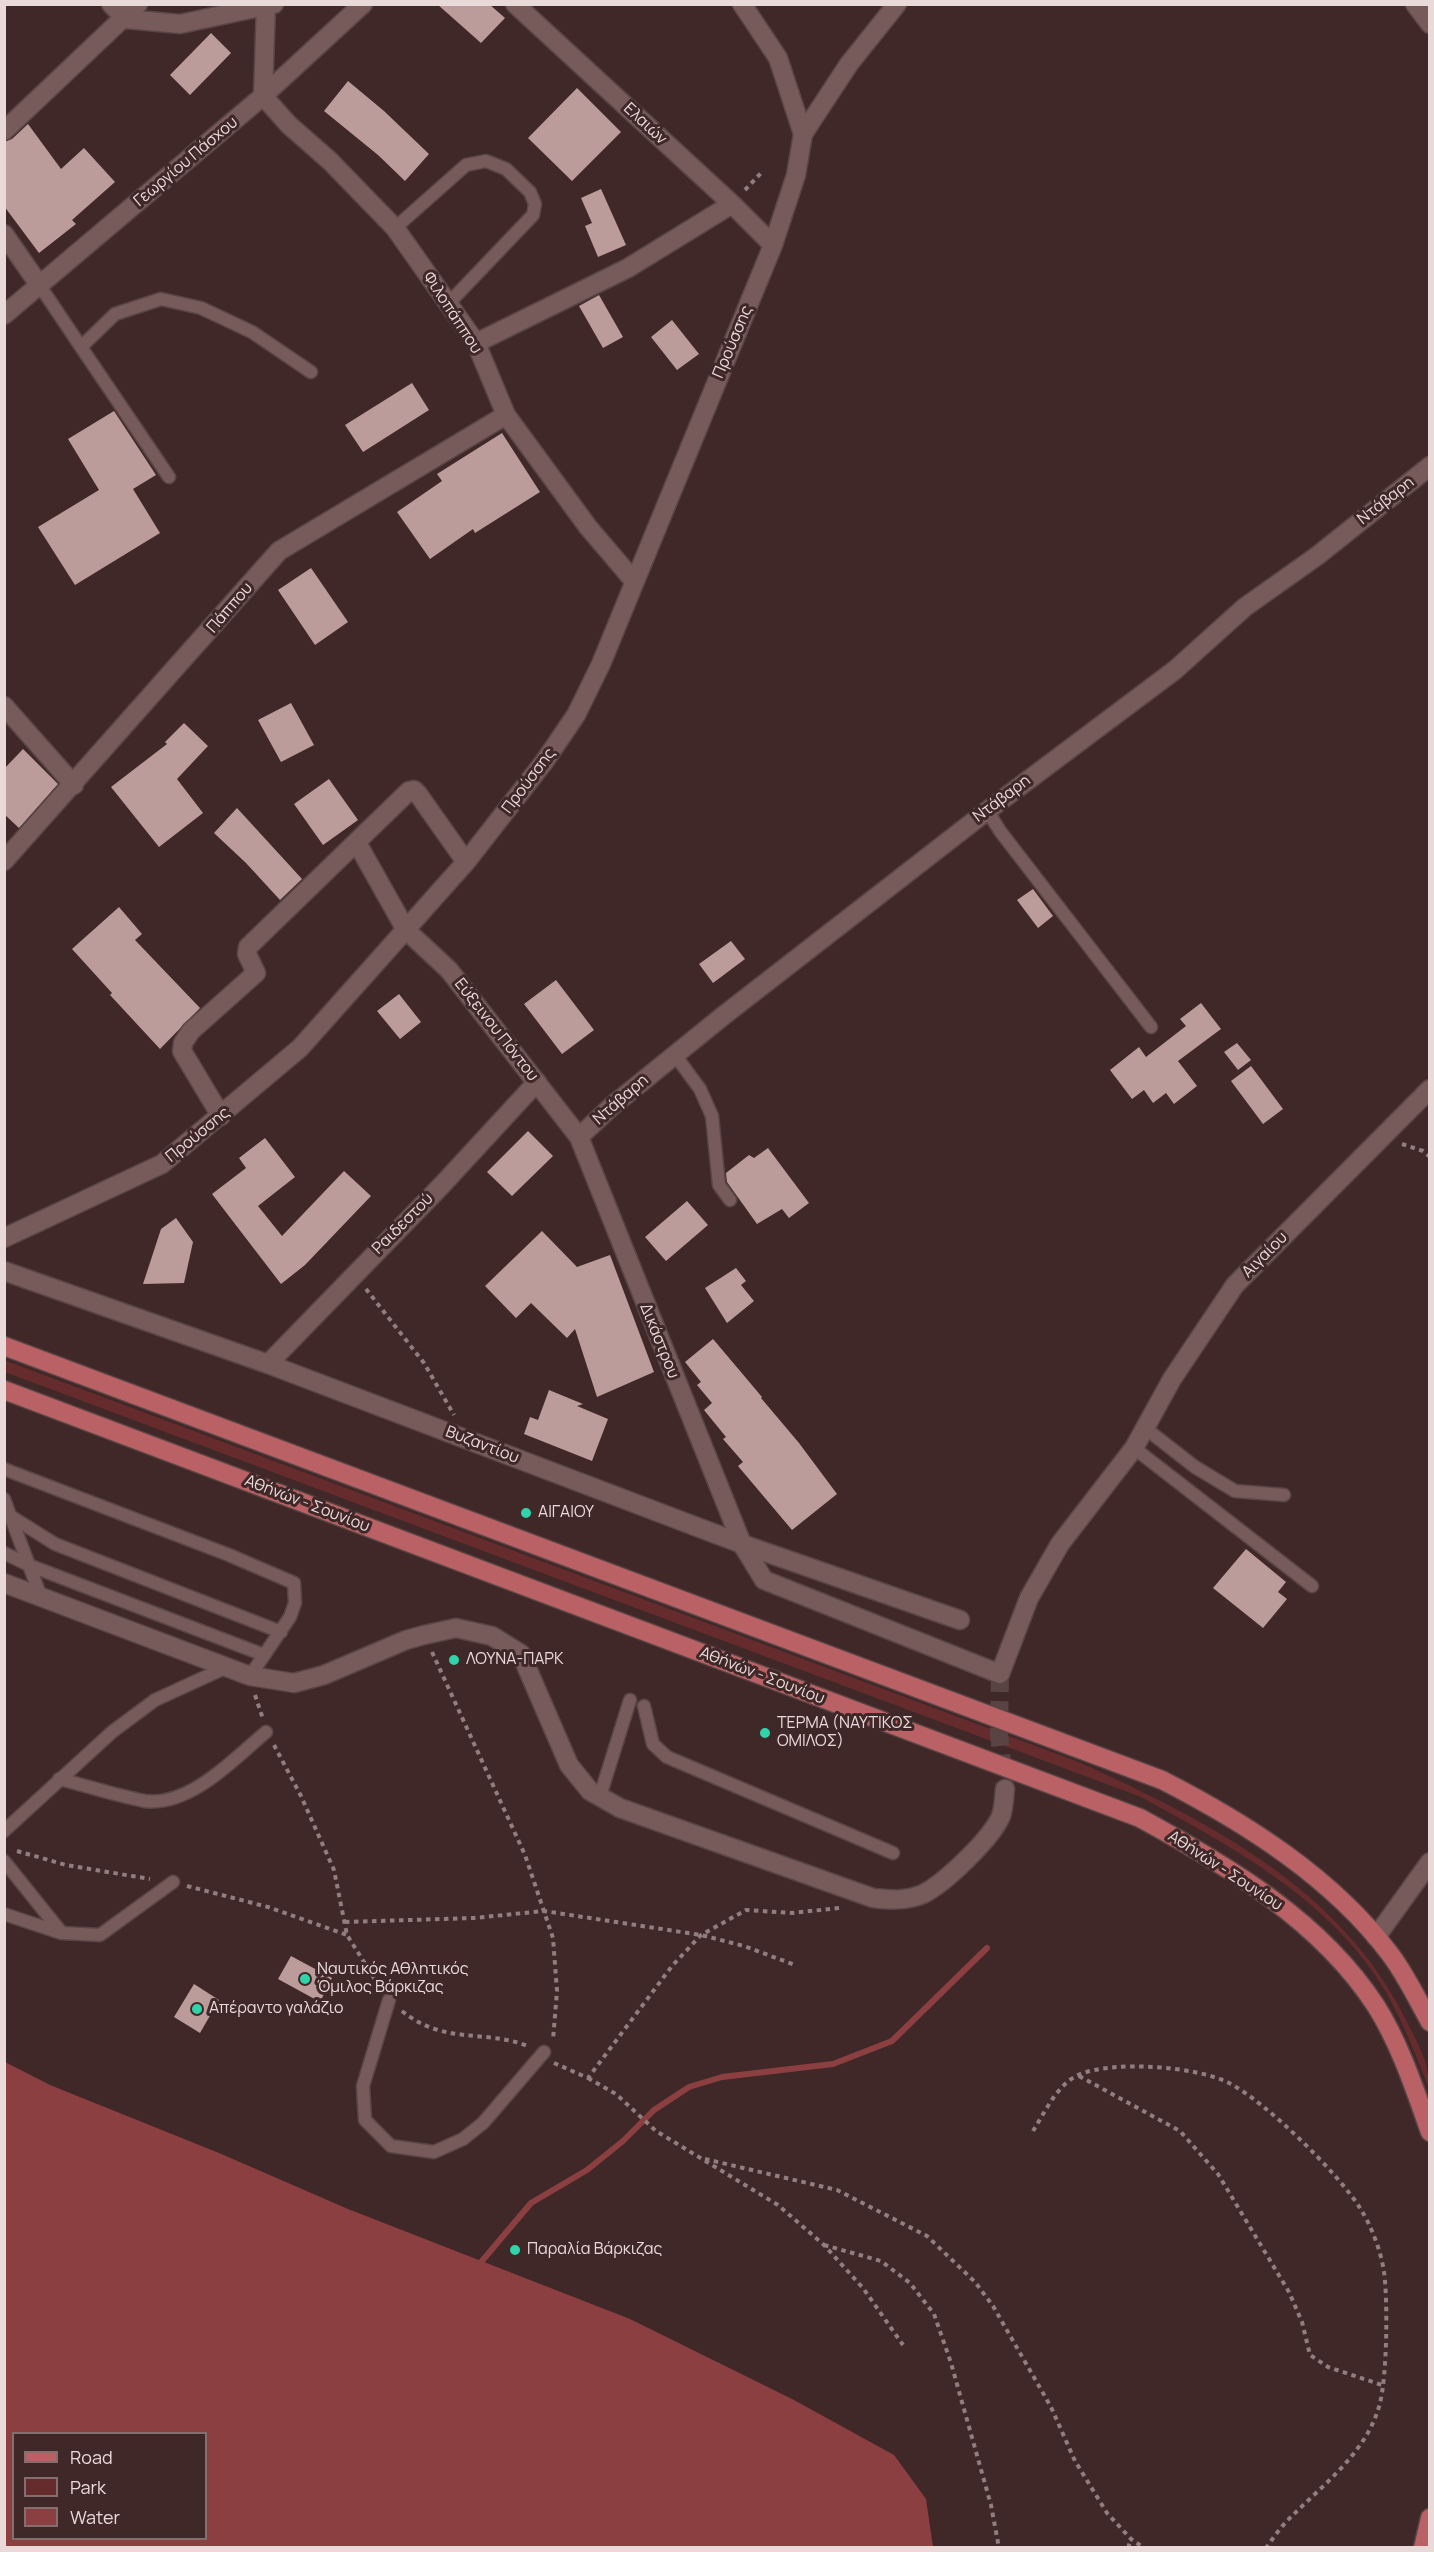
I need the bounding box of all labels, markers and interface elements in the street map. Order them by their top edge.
street label: Ελαιών [619,99,671,149]
street label: Γεωργίου Πάσχου [130,113,242,211]
street label: Φιλοπάππου [418,268,486,358]
street label: Προύσσης [709,303,757,381]
street label: Ντάβαρη [1354,473,1418,529]
street label: Πάππου [203,579,257,637]
street label: Προύσσης [498,744,560,818]
street label: Ντάβαρη [970,771,1034,827]
street label: Εύξεινου Πόντου [450,975,542,1085]
street label: Ντάβαρη [590,1071,652,1129]
street label: Προύσσης [162,1103,234,1167]
street label: Ραιδεστού [369,1190,437,1258]
street label: Αιγαίου [1238,1228,1292,1282]
street label: Δικάστρου [635,1301,683,1381]
street label: Βυζαντίου [443,1422,521,1468]
street label: Αθήνών - Σουνίου [242,1471,372,1537]
place label: ΑΙΓΑΙΟΥ [538,1503,594,1523]
marker: ΑΙΓΑΙΟΥ [519,1506,533,1520]
street label: Αθήνών - Σουνίου [697,1643,827,1709]
place label: ΛΟΥΝΑ-ΠΑΡΚ [466,1650,563,1670]
marker: ΛΟΥΝΑ-ΠΑΡΚ [447,1653,461,1667]
place label: ΤΕΡΜΑ (ΝΑΥΤΙΚΟΣ ΟΜΙΛΟΣ) [777,1714,913,1752]
marker: ΤΕΡΜΑ (ΝΑΥΤΙΚΟΣ ΟΜΙΛΟΣ) [758,1726,772,1740]
street label: Αθήνών - Σουνίου [1164,1827,1286,1915]
place label: Ναυτικός Αθλητικός Όμιλος Βάρκιζας [317,1960,469,1998]
marker: Ναυτικός Αθλητικός Όμιλος Βάρκιζας [298,1972,312,1986]
place label: Απέραντο γαλάζιο [209,1999,343,2019]
marker: Απέραντο γαλάζιο [190,2002,204,2016]
place label: Παραλία Βάρκιζας [527,2240,662,2260]
marker: Παραλία Βάρκιζας [508,2243,522,2257]
legend [12,2432,207,2540]
text: Road [70,2445,113,2469]
text: Park [70,2475,106,2499]
text: Water [70,2505,120,2529]

